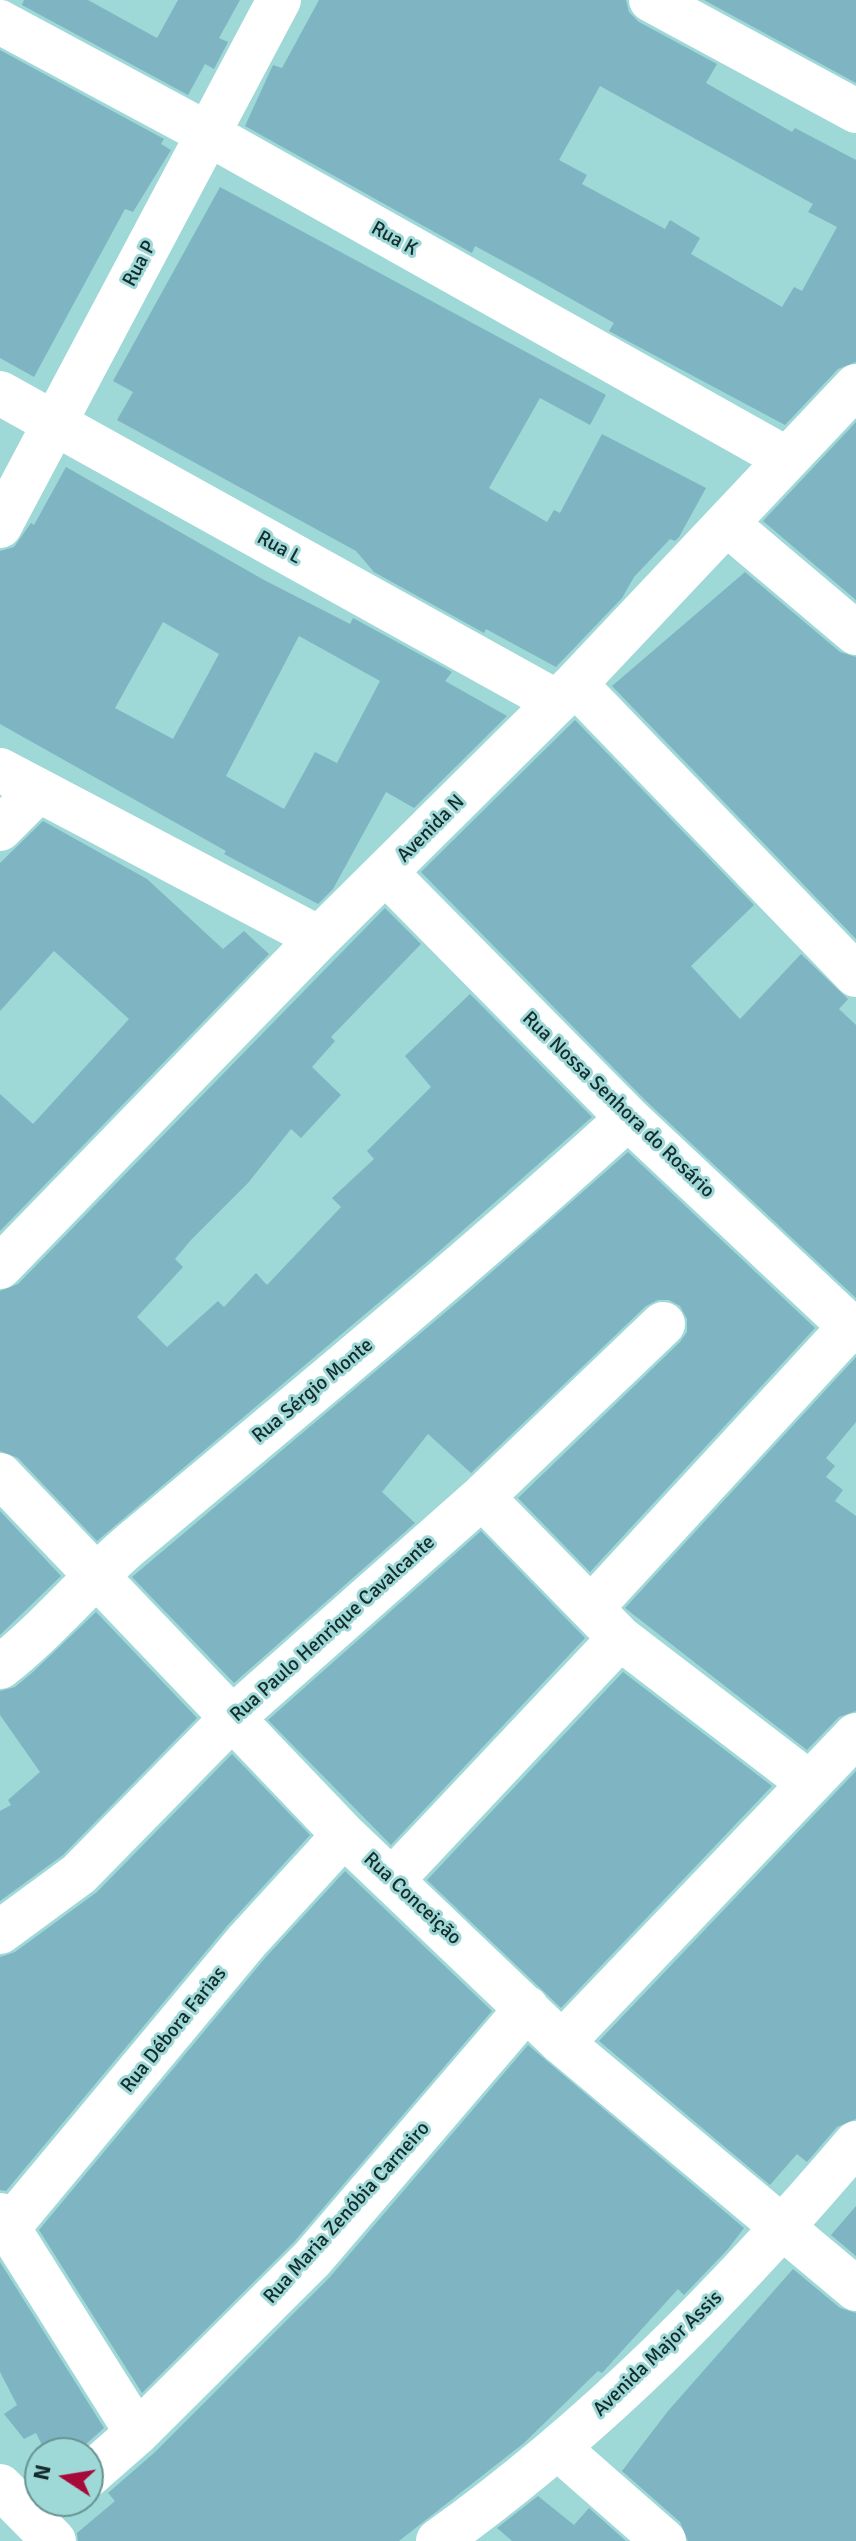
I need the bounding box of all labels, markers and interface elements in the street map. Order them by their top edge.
street label: Rua K [367,217,421,261]
street label: Rua P [118,237,162,291]
street label: Rua L [252,526,306,570]
street label: Avenida N [392,790,470,868]
street label: Rua Nossa Senhora do Rosário [517,1007,719,1203]
street label: Rua Sérgio Monte [248,1333,378,1449]
street label: Rua Paulo Henrique Cavalcante [226,1531,440,1727]
street label: Rua Conceição [358,1848,466,1950]
street label: Rua Débora Farias [116,1962,232,2098]
street label: Rua Maria Zenóbia Carneiro [259,2117,435,2309]
street label: Avenida Major Assis [588,2286,728,2422]
north arrow [24,2437,104,2517]
text: N [27,2462,57,2483]

